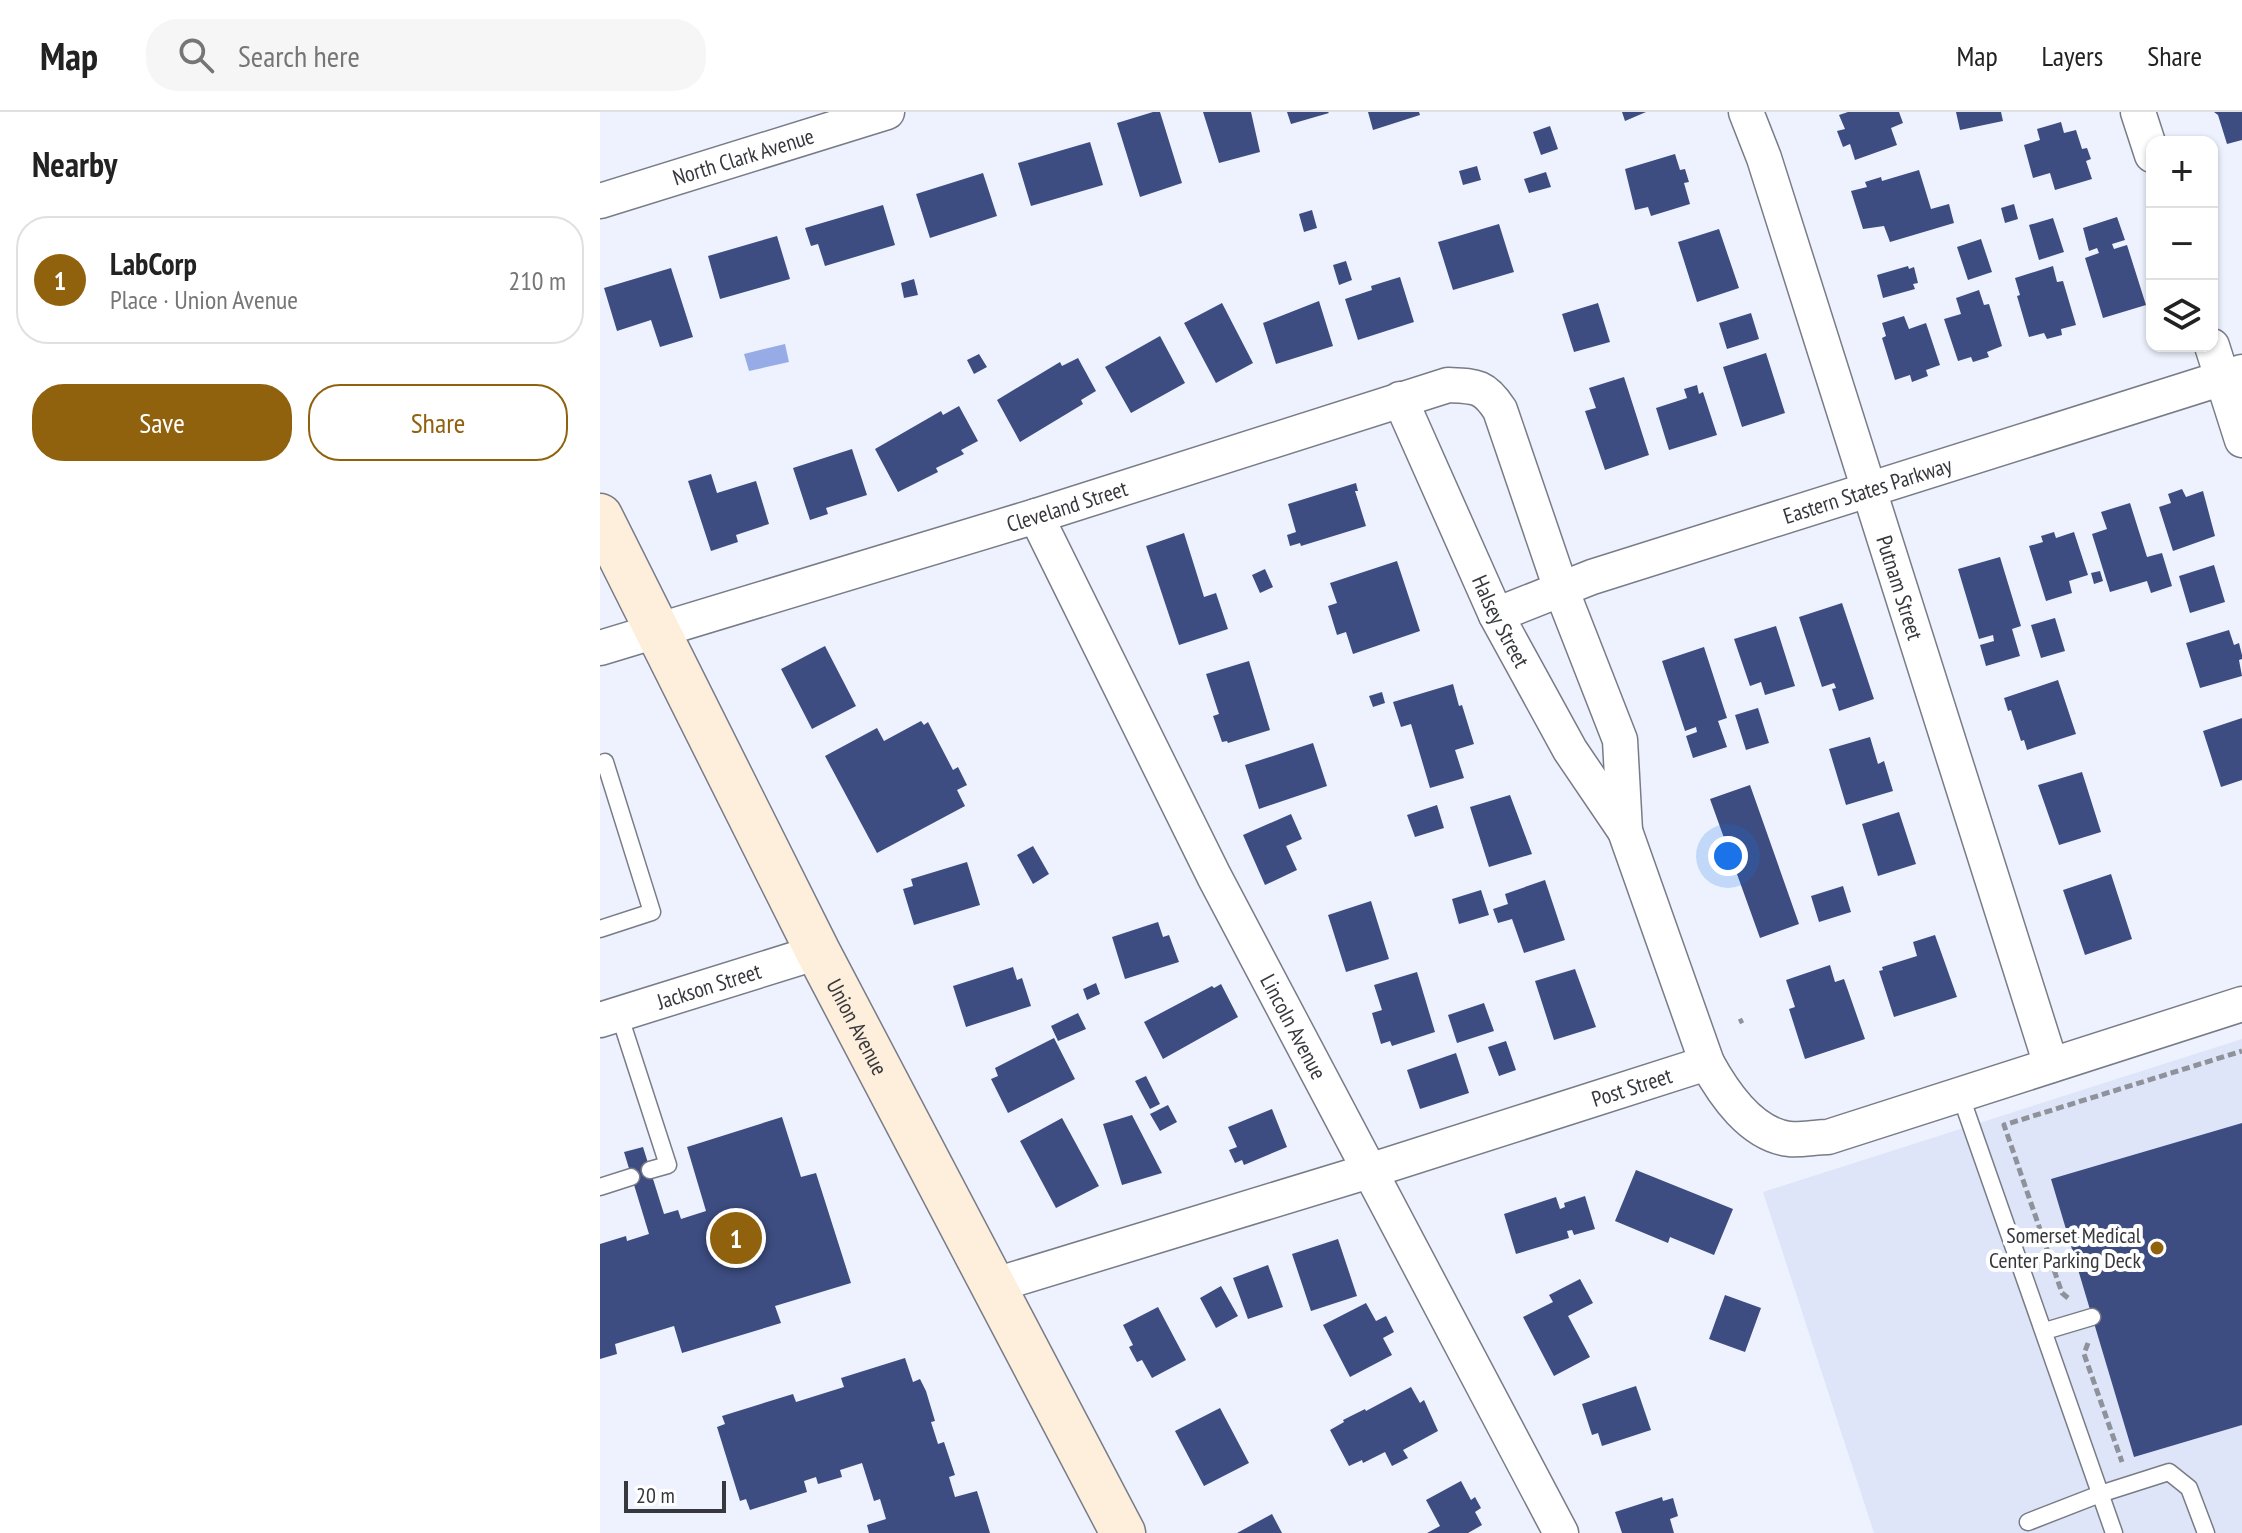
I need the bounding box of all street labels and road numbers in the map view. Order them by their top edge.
street label: North Clark Avenue [669,122,817,192]
street label: Eastern States Parkway [1780,450,1956,530]
street label: Cleveland Street [1003,474,1131,538]
street label: Putnam Street [1870,532,1930,643]
street label: Halsey Street [1466,571,1536,672]
street label: Jackson Street [652,957,764,1016]
street label: Lincoln Avenue [1254,969,1333,1084]
street label: Union Avenue [821,974,894,1080]
street label: Post Street [1588,1061,1675,1113]

